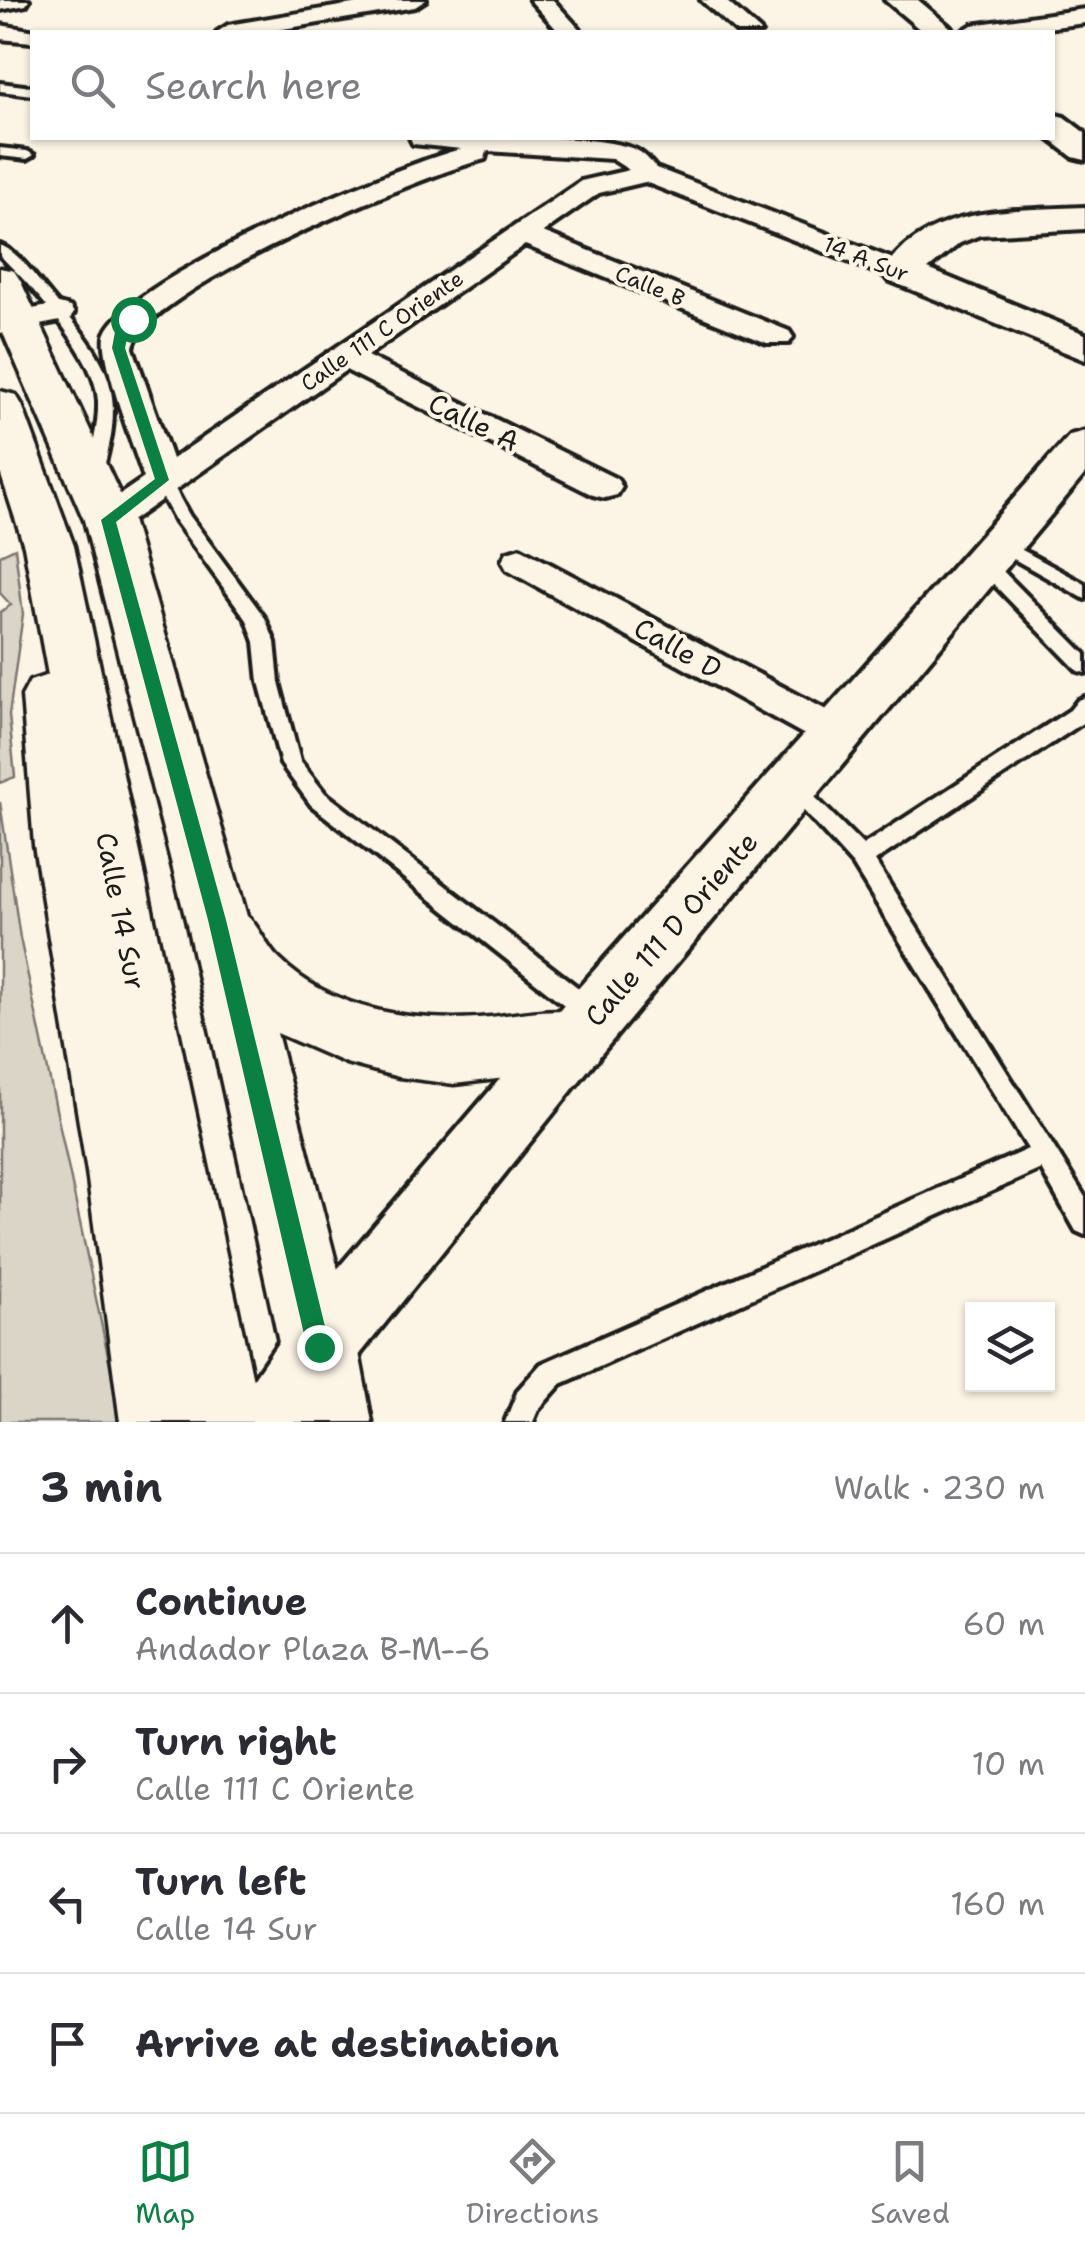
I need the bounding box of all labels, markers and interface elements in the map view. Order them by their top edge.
search box [30,30,1055,140]
icon: search [65,58,120,113]
text: Search here [145,60,362,111]
street label: 14 A Sur [819,229,913,289]
street label: Calle B [611,259,689,313]
street label: Calle 111 C Oriente [295,264,469,398]
route start [111,297,157,343]
street label: Calle A [422,384,526,460]
street label: Calle D [627,608,729,688]
street label: Calle 111 D Oriente [576,824,766,1034]
street label: Calle 14 Sur [87,829,155,993]
map controls [965,1302,1055,1392]
button: layers [965,1302,1055,1392]
route end [297,1325,343,1371]
text: 3 min [40,1459,162,1515]
text: Walk · 230 m [833,1466,1045,1509]
text: Continue [135,1576,307,1627]
icon: ahead [40,1596,95,1651]
text: 60 m [963,1602,1045,1645]
text: Andador Plaza B-M--6 [135,1627,491,1670]
text: Turn right [135,1716,337,1767]
icon: right [40,1736,95,1791]
text: 10 m [972,1742,1045,1785]
text: Calle 111 C Oriente [135,1767,415,1810]
text: Turn left [135,1856,307,1907]
icon: left [40,1876,95,1931]
text: 160 m [950,1882,1045,1925]
text: Calle 14 Sur [135,1907,318,1950]
icon: arrive [40,2016,95,2071]
text: Arrive at destination [135,2018,559,2069]
tab: Map [135,2134,195,2232]
tab: Directions [466,2134,599,2232]
tab: Saved [870,2134,950,2232]

